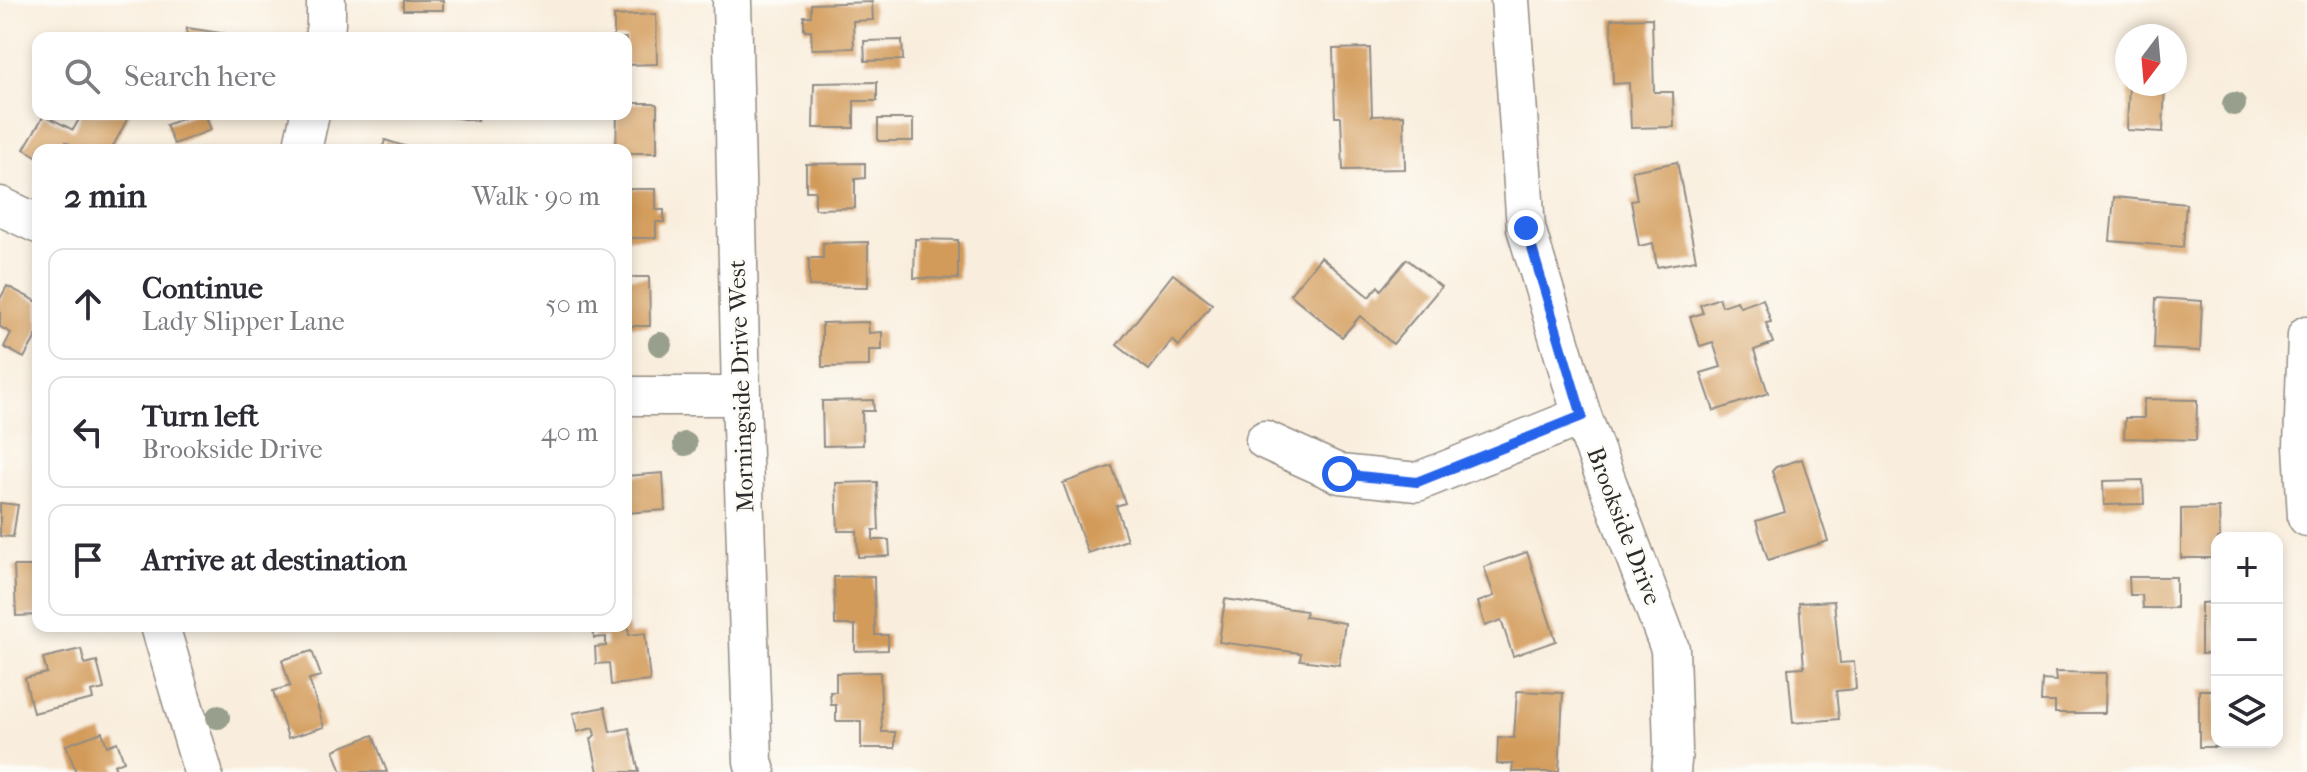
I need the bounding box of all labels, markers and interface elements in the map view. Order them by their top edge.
north arrow [2115,24,2187,96]
search box [32,32,632,120]
icon: search [60,54,104,98]
text: Search here [124,59,276,94]
text: 2 min [64,176,147,216]
text: Walk · 90 m [472,181,600,212]
route end [1508,210,1544,246]
street label: Morningside Drive West [723,259,759,513]
text: Continue [142,271,263,306]
icon: ahead [66,282,110,326]
text: 50 m [545,289,598,320]
text: Lady Slipper Lane [142,306,345,337]
text: Turn left [142,399,259,434]
icon: left [66,410,110,454]
text: 40 m [541,417,598,448]
text: Brookside Drive [142,434,323,465]
street label: Brookside Drive [1581,443,1667,609]
route start [1322,456,1358,492]
map controls [2211,532,2283,748]
button: + [2211,532,2283,604]
icon: arrive [66,538,110,582]
text: Arrive at destination [142,543,407,578]
button: − [2211,604,2283,676]
button: layers [2211,676,2283,748]

